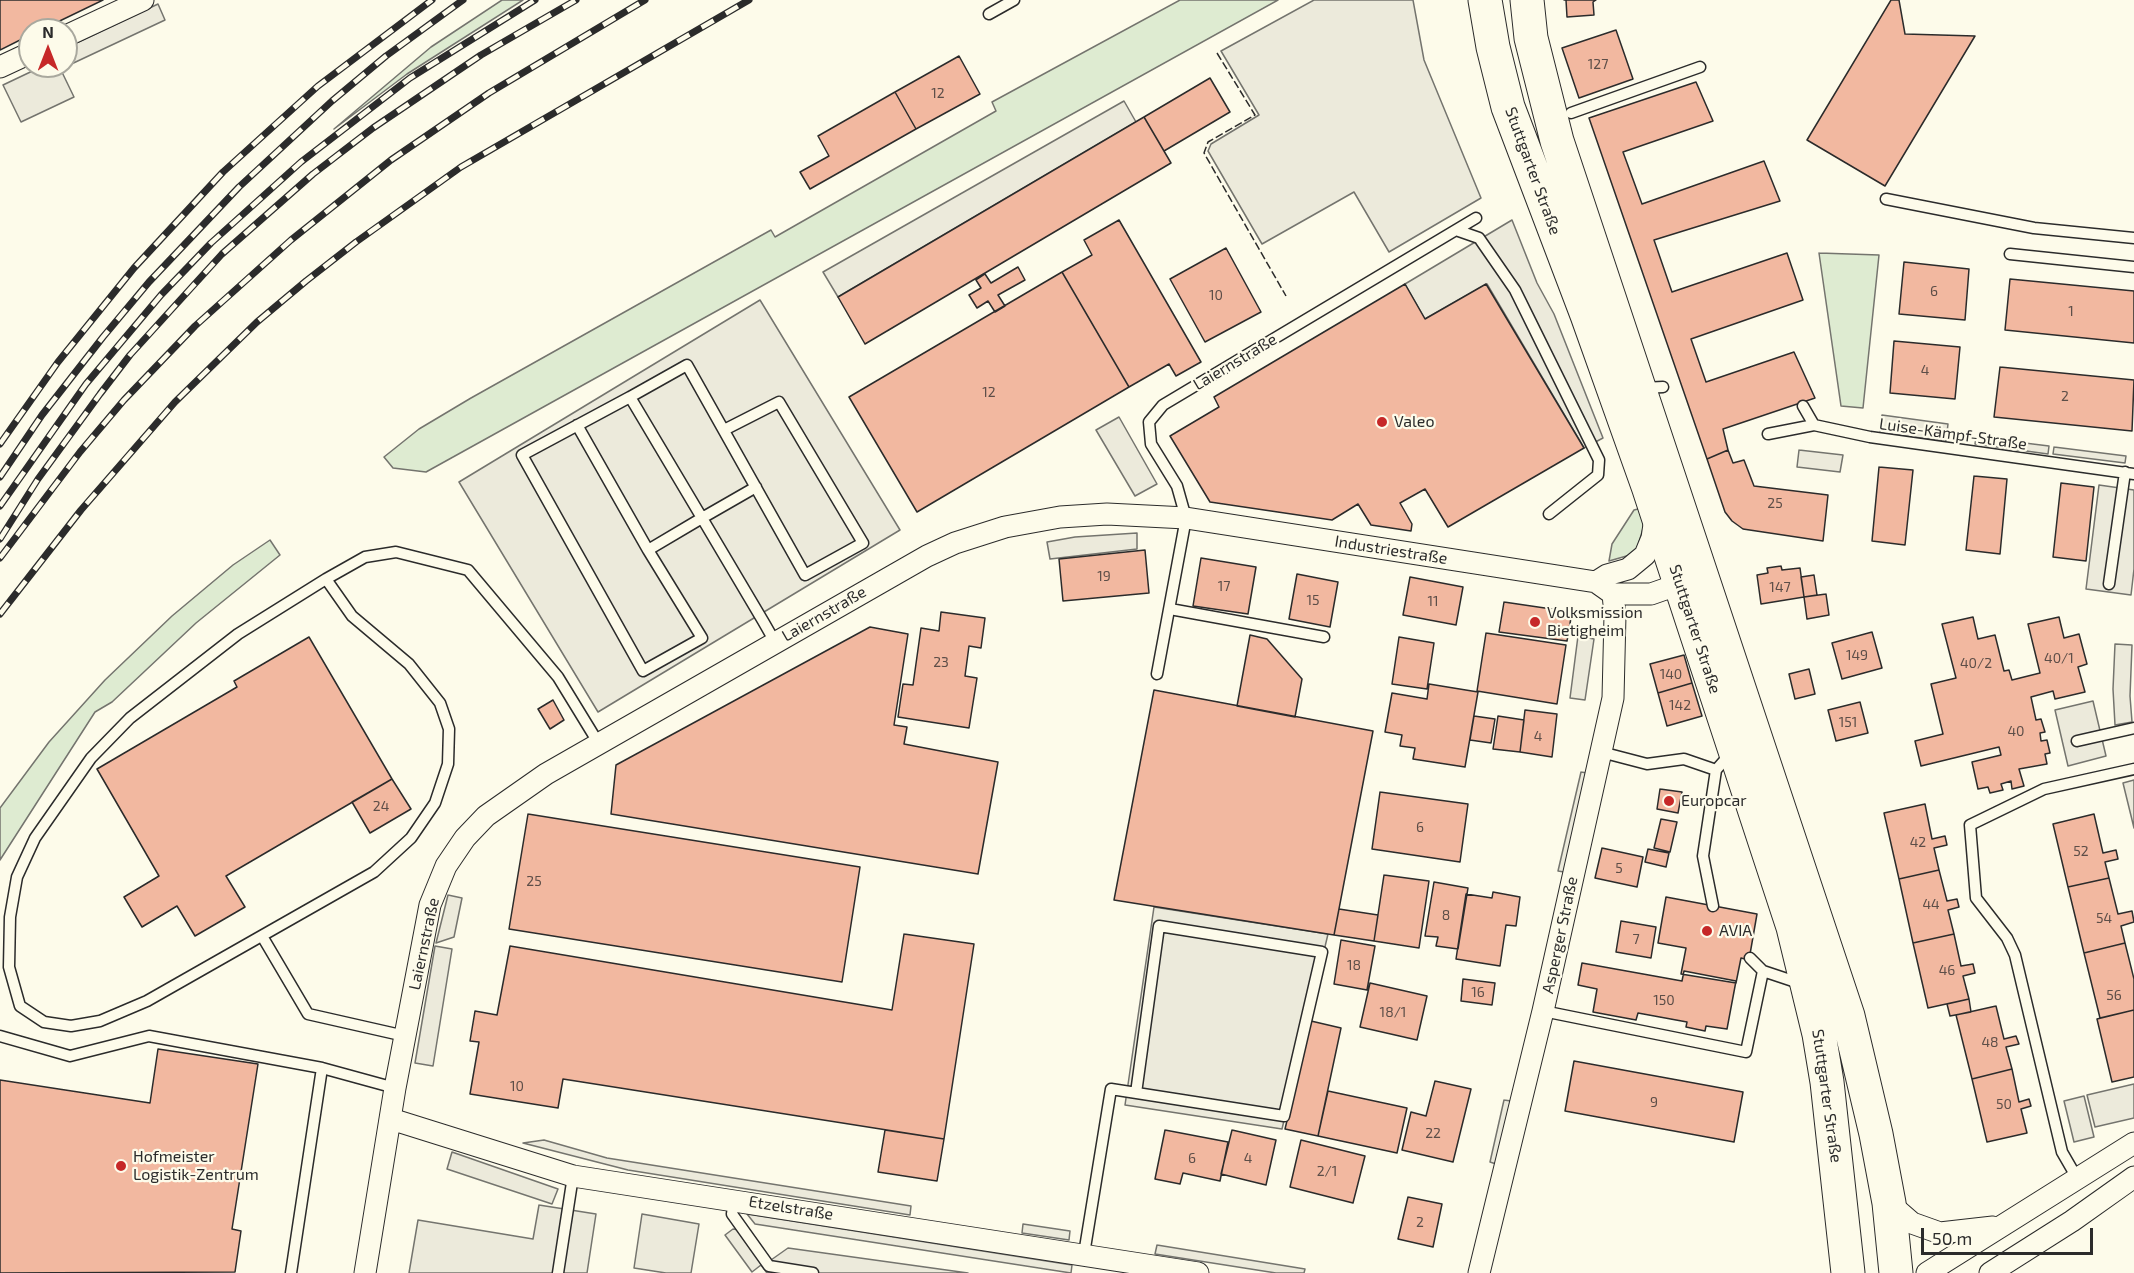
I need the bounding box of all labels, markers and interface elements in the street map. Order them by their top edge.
north arrow [18,18,78,78]
text: N [42,22,54,41]
house number: 127 [1588,56,1608,72]
house number: 12 [931,85,945,101]
street label: Stuttgarter Straße [1501,104,1565,238]
house number: 6 [1930,283,1938,299]
house number: 10 [1209,287,1223,303]
house number: 1 [2068,303,2074,319]
street label: Laiernstraße [1190,330,1280,394]
house number: 4 [1921,362,1929,378]
house number: 12 [982,384,996,400]
house number: 2 [2061,388,2069,404]
place label: Valeo [1394,412,1435,432]
street label: Luise-Kämpf-Straße [1878,414,2028,454]
marker: Valeo [1375,415,1389,429]
house number: 25 [1767,495,1783,511]
street label: Industriestraße [1333,532,1449,568]
street label: Stuttgarter Straße [1665,562,1725,696]
house number: 19 [1097,568,1111,584]
house number: 17 [1218,578,1230,594]
house number: 147 [1769,579,1791,595]
street label: Laiernstraße [778,582,870,646]
house number: 15 [1306,592,1320,608]
house number: 11 [1427,593,1439,609]
place label: Volksmission Bietigheim [1547,603,1643,641]
marker: Volksmission Bietigheim [1528,615,1542,629]
house number: 149 [1846,647,1868,663]
house number: 40/1 [2044,650,2074,666]
house number: 23 [933,654,949,670]
house number: 40/2 [1960,655,1992,671]
house number: 140 [1660,666,1682,682]
house number: 142 [1669,697,1691,713]
house number: 151 [1839,714,1857,730]
house number: 40 [2007,723,2025,739]
house number: 4 [1534,728,1542,744]
place label: Europcar [1681,791,1747,811]
marker: Europcar [1662,794,1676,808]
house number: 24 [373,798,389,814]
house number: 6 [1416,819,1424,835]
house number: 42 [1910,834,1926,850]
house number: 52 [2073,843,2089,859]
house number: 5 [1615,860,1623,876]
house number: 25 [526,873,542,889]
street label: Asperger Straße [1538,875,1582,995]
street label: Laiernstraße [405,896,443,992]
house number: 44 [1922,896,1940,912]
house number: 8 [1442,907,1450,923]
house number: 54 [2096,910,2112,926]
place label: AVIA [1719,921,1752,941]
marker: AVIA [1700,924,1714,938]
house number: 7 [1632,931,1640,947]
house number: 18 [1347,957,1361,973]
house number: 46 [1939,962,1955,978]
house number: 16 [1471,984,1485,1000]
house number: 56 [2106,987,2122,1003]
house number: 150 [1653,992,1675,1008]
house number: 18/1 [1380,1004,1406,1020]
street label: Stuttgarter Straße [1808,1028,1846,1164]
house number: 48 [1981,1034,1999,1050]
house number: 10 [510,1078,524,1094]
house number: 9 [1650,1094,1658,1110]
house number: 50 [1996,1096,2012,1112]
house number: 22 [1425,1125,1441,1141]
place label: Hofmeister Logistik-Zentrum [133,1147,259,1185]
house number: 6 [1188,1150,1196,1166]
house number: 4 [1244,1150,1252,1166]
marker: Hofmeister Logistik-Zentrum [114,1159,128,1173]
house number: 2/1 [1317,1163,1337,1179]
street label: Etzelstraße [747,1192,835,1224]
house number: 2 [1416,1214,1424,1230]
scale bar [1924,1216,2096,1254]
text: 50 m [1932,1227,1972,1249]

